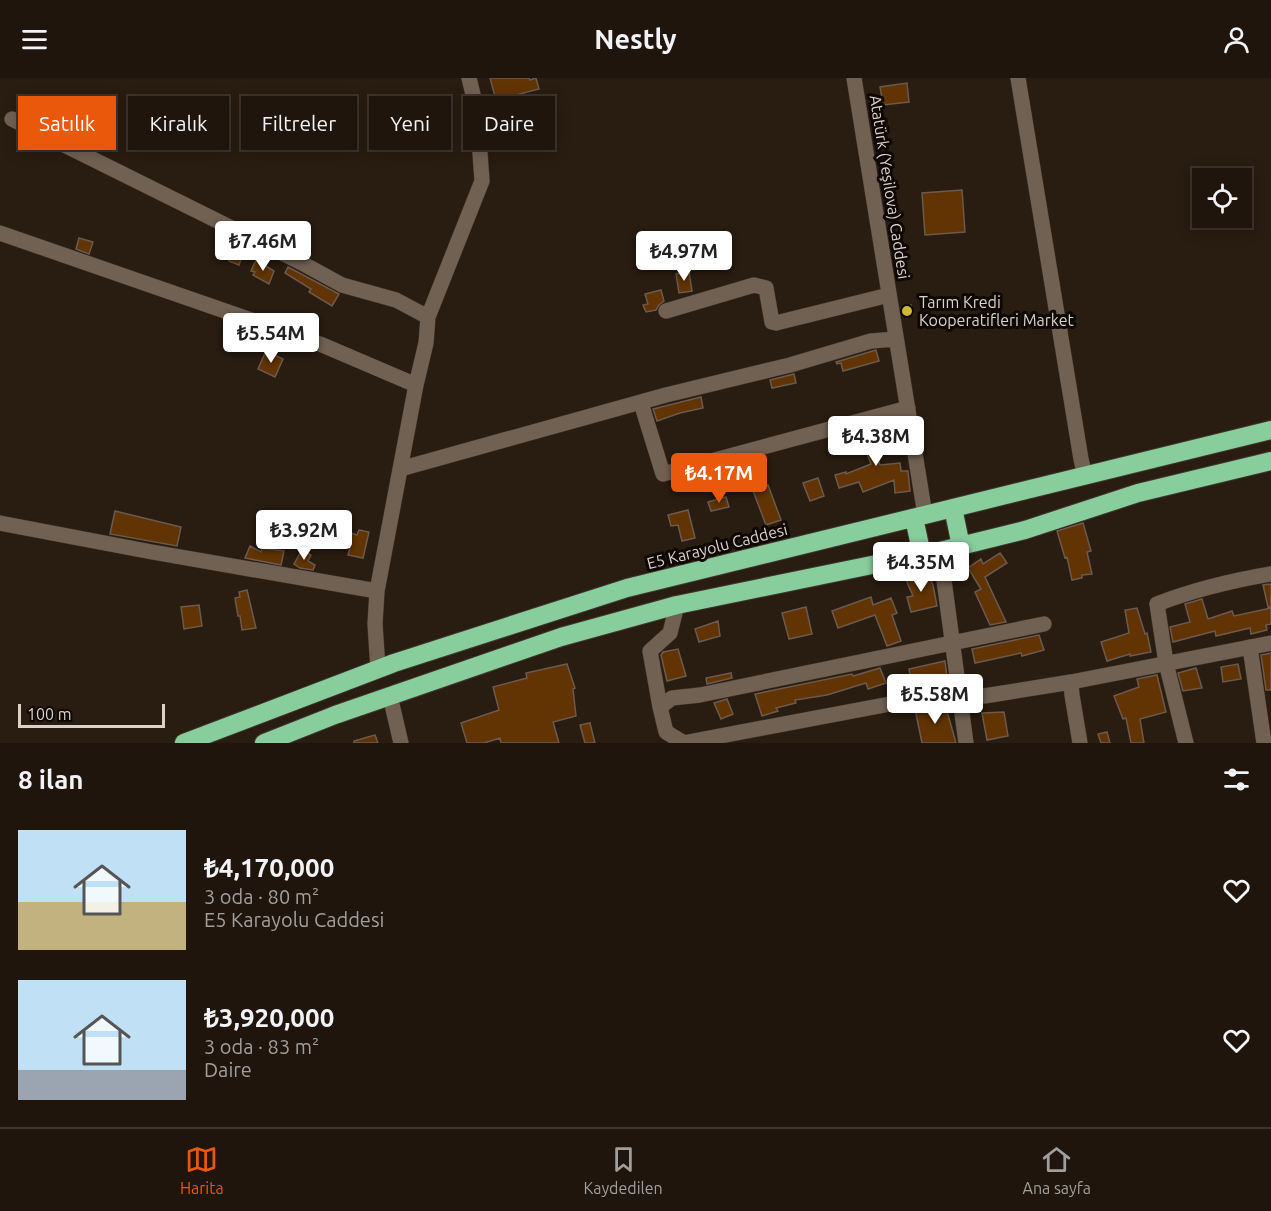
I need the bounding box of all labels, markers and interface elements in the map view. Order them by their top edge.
icon: menu [18,23,51,56]
icon: person [1220,23,1253,56]
text: Nestly [594,24,677,54]
street label: Atatürk (Yeşilova) Caddesi [866,94,913,280]
chip: Satılık [18,96,116,150]
chip: Kiralık [128,96,229,150]
chip: Filtreler [241,96,357,150]
chip: Yeni [369,96,451,150]
chip: Daire [463,96,555,150]
map controls [1192,168,1252,228]
button: locate [1192,168,1252,228]
pin: ₺7.46M [214,221,312,272]
text: ₺7.46M [229,229,297,252]
pin: ₺4.97M [635,231,733,282]
text: ₺4.97M [650,239,718,262]
place label: Tarım Kredi Kooperatifleri Market [919,293,1074,329]
marker: Tarım Kredi Kooperatifleri Market [900,304,914,318]
pin: ₺5.54M [222,313,320,364]
text: ₺5.54M [237,321,305,344]
pin: ₺4.38M [827,416,925,467]
text: ₺4.38M [842,424,910,447]
pin: ₺4.17M [670,453,768,504]
text: ₺4.17M [685,461,753,484]
pin: ₺3.92M [255,510,353,561]
text: ₺3.92M [270,518,338,541]
street label: E5 Karayolu Caddesi [645,520,789,572]
pin: ₺4.35M [872,542,970,593]
text: ₺4.35M [887,550,955,573]
pin: ₺5.58M [886,674,984,725]
text: ₺5.58M [901,682,969,705]
scale bar [18,701,165,728]
text: 100 m [27,705,72,723]
icon: filters [1220,763,1253,796]
text: 8 ilan [18,765,84,794]
text: ₺4,170,000 [204,853,334,882]
icon: home [66,854,138,926]
icon: heart [1220,874,1253,907]
text: 3 oda · 80 m² [204,885,319,908]
text: E5 Karayolu Caddesi [204,908,384,931]
text: ₺3,920,000 [204,1003,334,1032]
icon: home [66,1004,138,1076]
icon: heart [1220,1024,1253,1057]
text: 3 oda · 83 m² [204,1035,319,1058]
text: Daire [204,1058,252,1081]
tab: Harita [180,1143,224,1197]
tab: Kaydedilen [583,1143,663,1197]
tab: Ana sayfa [1022,1143,1091,1197]

